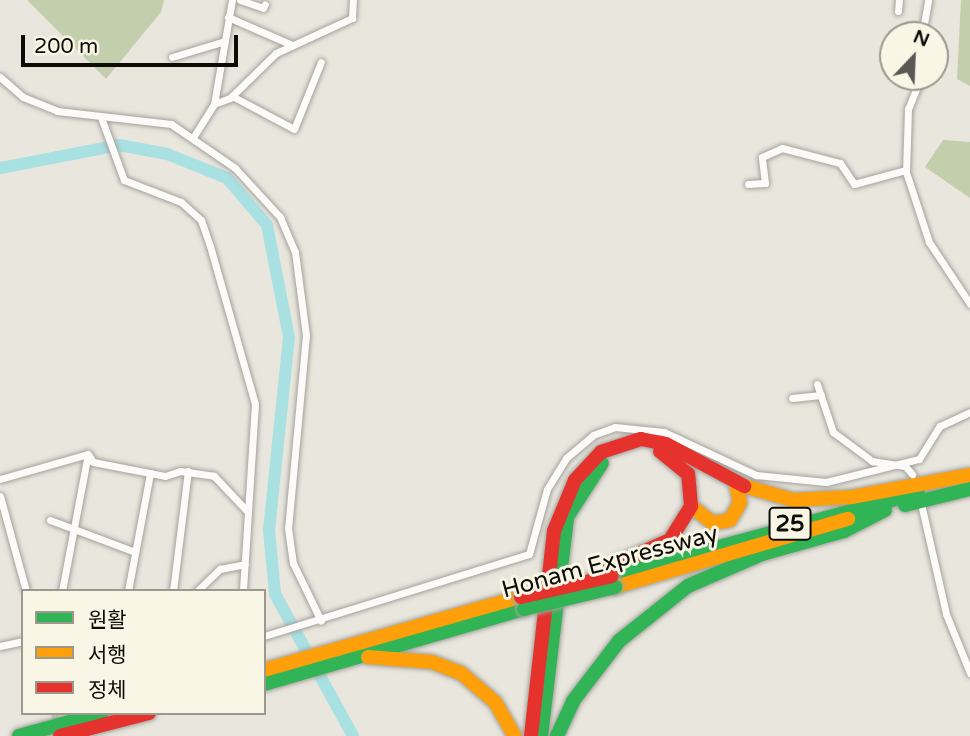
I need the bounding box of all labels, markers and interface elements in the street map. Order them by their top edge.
scale bar [24,21,242,65]
north arrow [879,21,949,91]
text: N [910,25,933,52]
text: 200 m [34,34,98,59]
road number: 25 [767,504,813,544]
street label: Honam Expressway [499,519,721,605]
legend [21,589,266,715]
text: 원활 [88,608,127,633]
text: 서행 [88,643,127,668]
text: 정체 [88,678,127,703]

